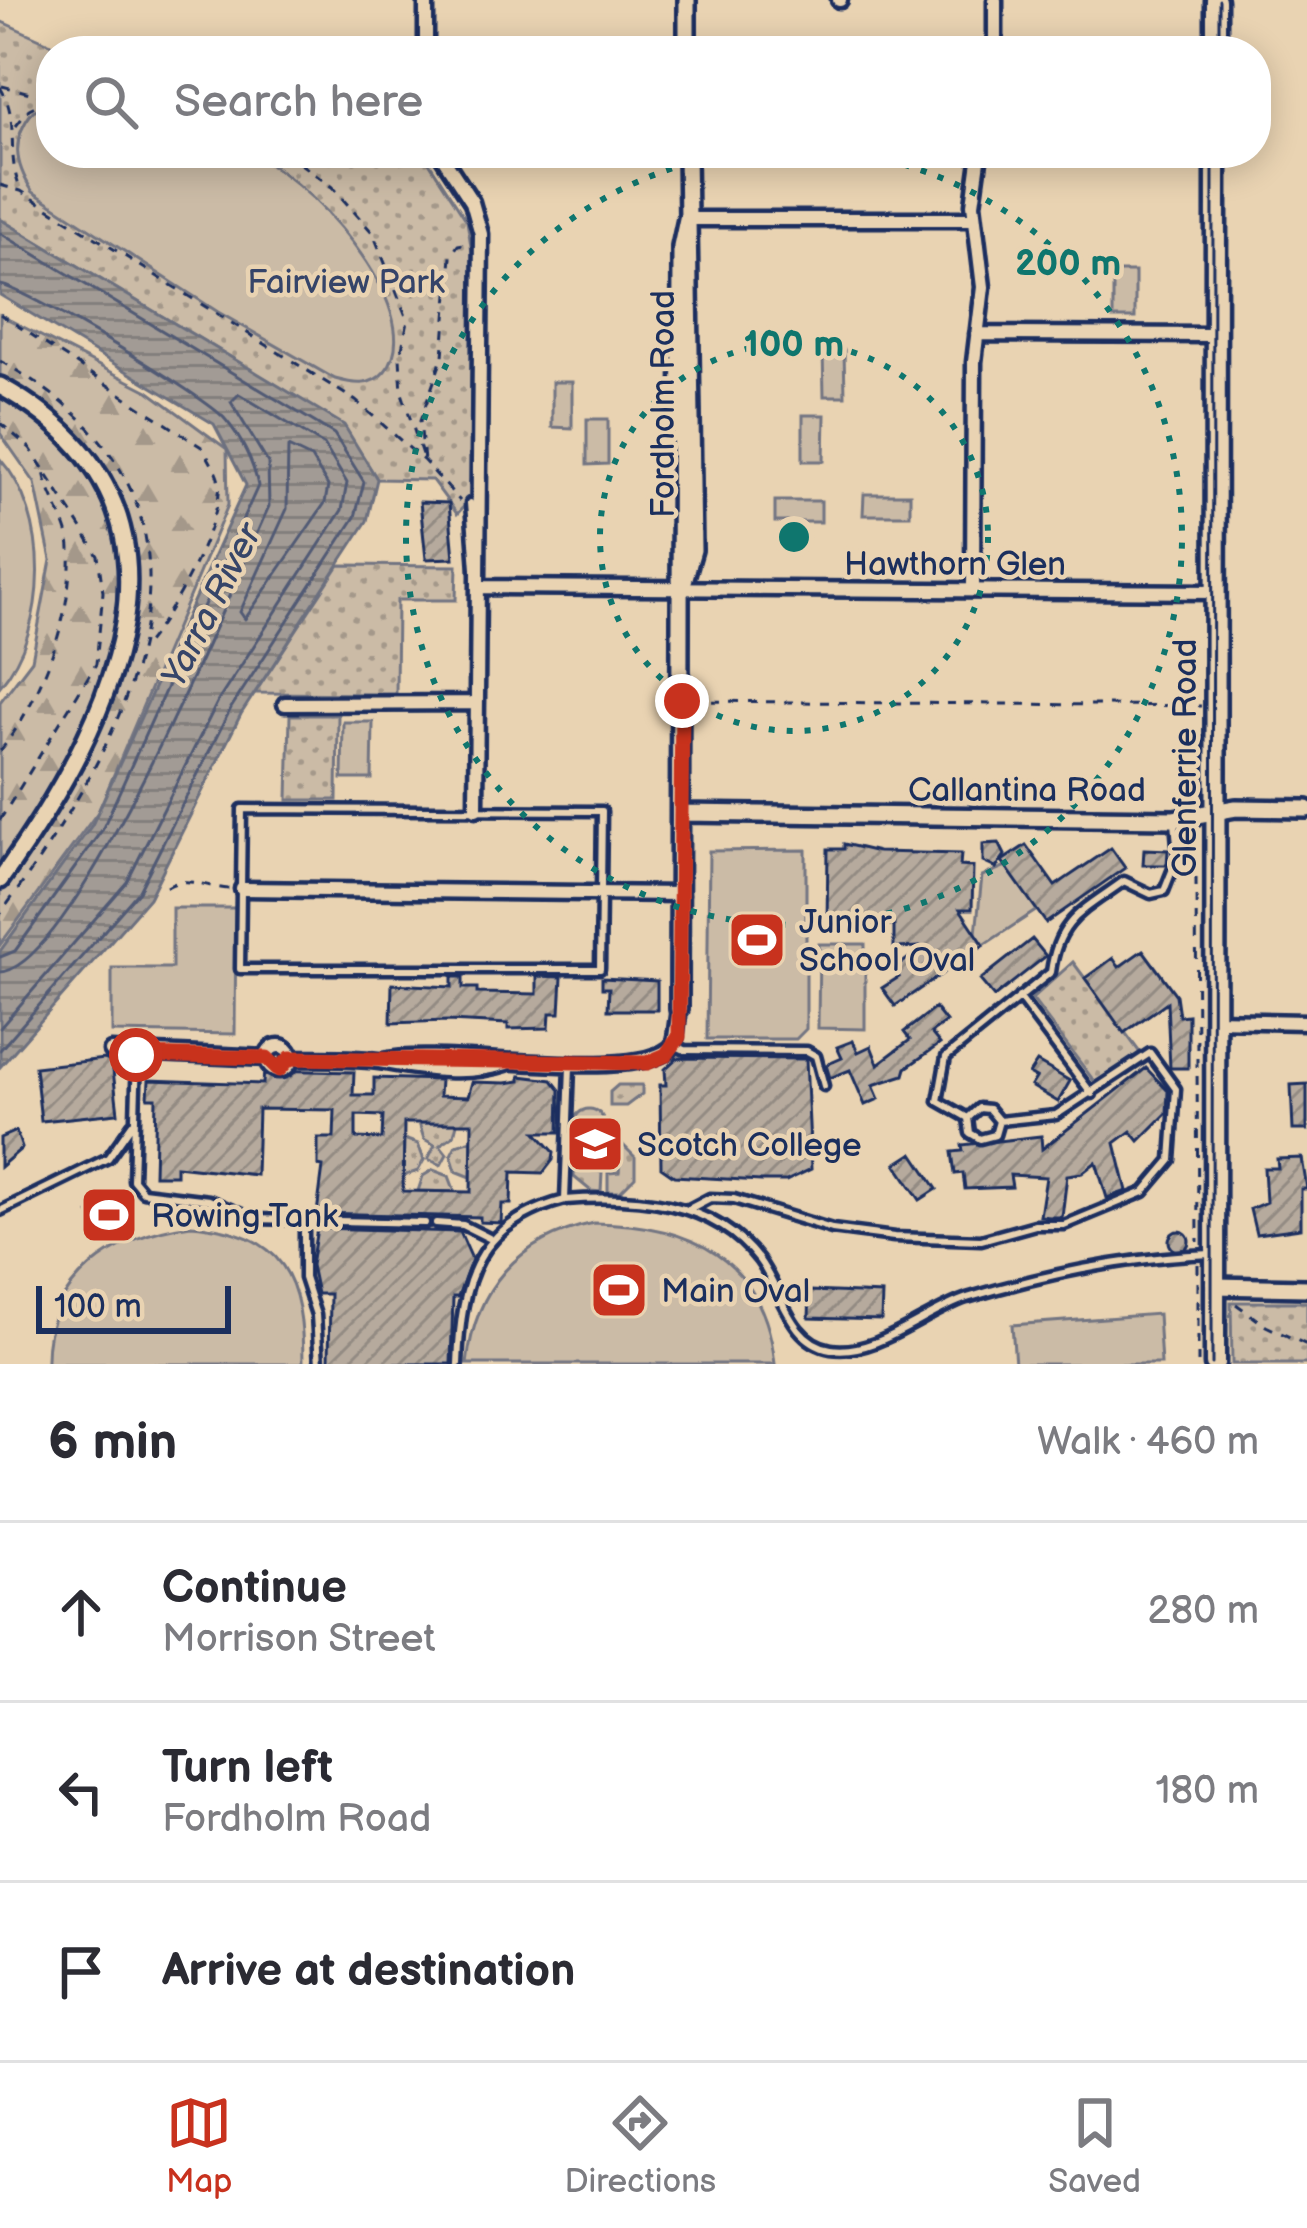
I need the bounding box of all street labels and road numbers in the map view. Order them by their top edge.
street label: Fordholm Road [644,290,684,518]
street label: Hawthorn Glen [844,545,1066,585]
street label: Glenferrie Road [1166,639,1206,877]
street label: Callantina Road [908,771,1146,811]

